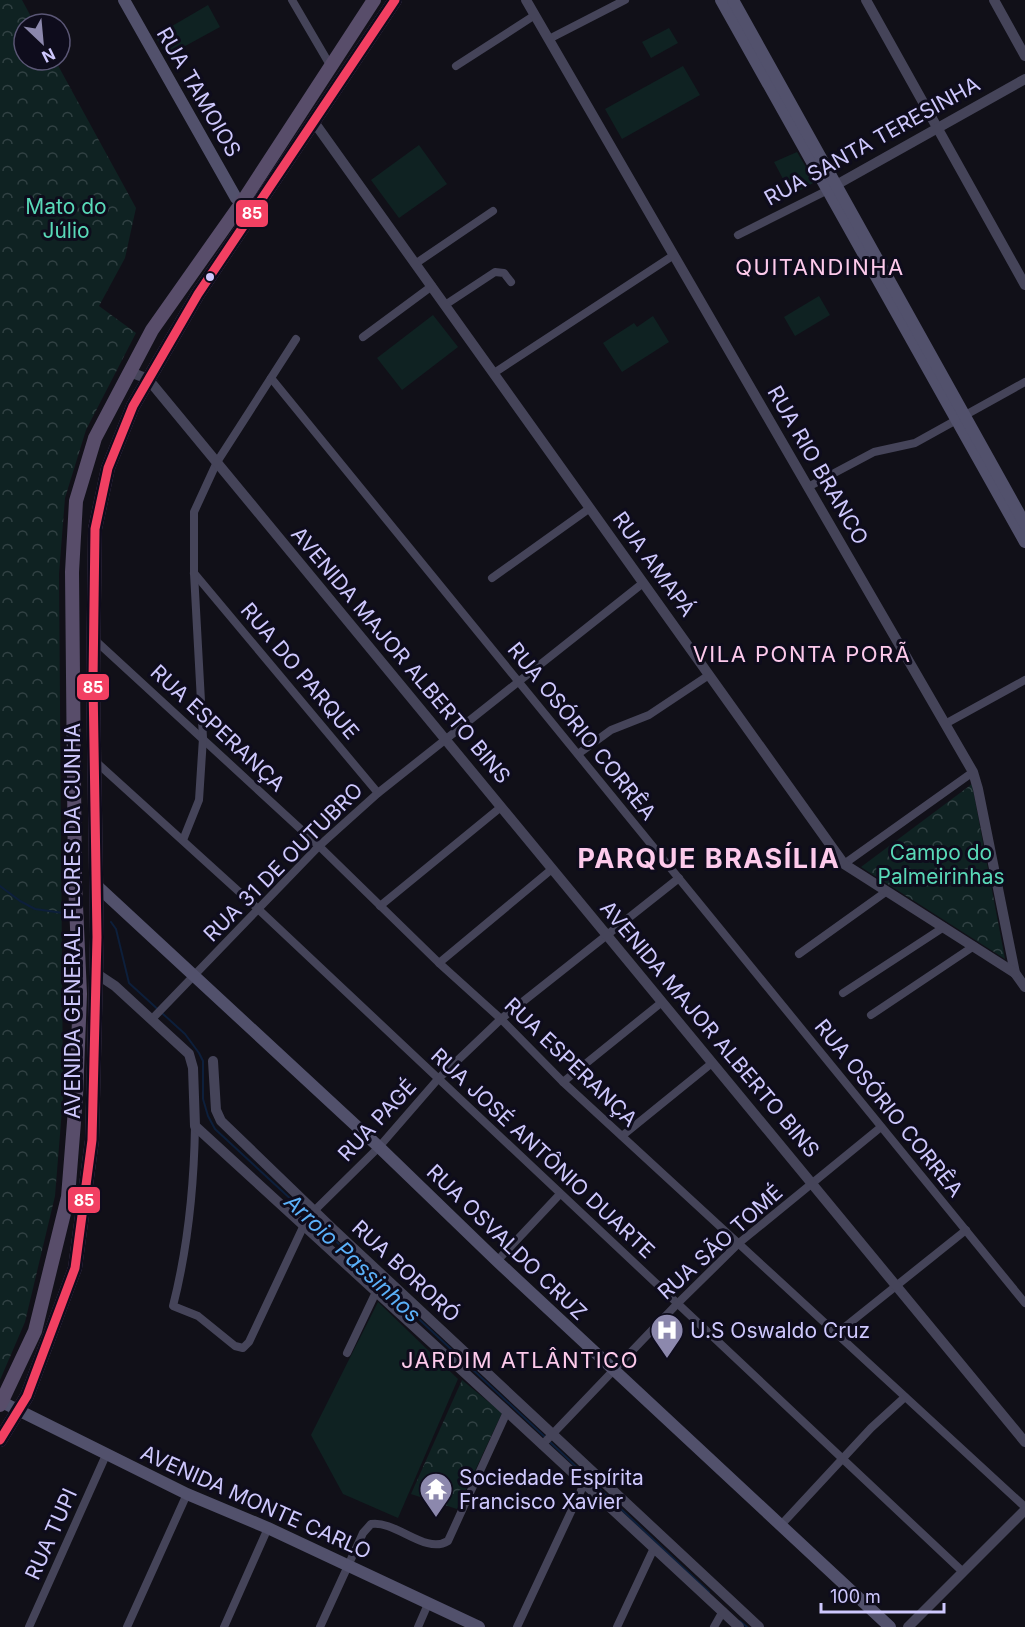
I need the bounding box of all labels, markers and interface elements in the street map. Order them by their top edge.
north arrow [12,12,72,72]
street label: RUA TAMOIOS [152,23,246,161]
text: N [39,44,58,67]
street label: RUA SANTA TERESINHA [760,71,984,211]
park label: Mato do Júlio [25,194,107,243]
line badge: 85 [235,199,269,228]
text: 85 [242,203,262,223]
district label: QUITANDINHA [735,254,905,280]
unlabelled marker [204,271,216,283]
street label: RUA RIO BRANCO [762,381,874,549]
street label: RUA AMAPÁ [608,506,701,621]
street label: AVENIDA MAJOR ALBERTO BINS [286,522,516,788]
street label: RUA DO PARQUE [236,598,364,744]
street label: RUA OSÓRIO CORRÊA [503,636,662,825]
district label: VILA PONTA PORÃ [693,641,911,667]
street label: RUA ESPERANÇA [146,659,290,797]
line badge: 85 [76,673,110,701]
text: 85 [83,677,103,697]
street label: AVENIDA GENERAL FLORES DA CUNHA [60,723,85,1119]
street label: RUA 31 DE OUTUBRO [198,777,368,947]
park label: Campo do Palmeirinhas [877,840,1005,889]
district label: PARQUE BRASÍLIA [578,842,840,875]
street label: AVENIDA MAJOR ALBERTO BINS [595,896,825,1162]
street label: RUA ESPERANÇA [500,992,642,1132]
street label: RUA OSÓRIO CORRÊA [810,1013,969,1202]
street label: RUA JOSÉ ANTÔNIO DUARTE [426,1042,661,1263]
street label: RUA PAGÉ [332,1073,421,1166]
street label: RUA OSVALDO CRUZ [422,1159,592,1325]
street label: RUA SÃO TOMÉ [652,1179,787,1304]
line badge: 85 [67,1186,101,1214]
water label: Arroio Passinhos [279,1188,426,1328]
text: 85 [74,1190,94,1210]
street label: RUA BORORÓ [347,1214,466,1327]
hospital icon: U.S Oswaldo Cruz [649,1312,685,1359]
place label: U.S Oswaldo Cruz [690,1318,870,1343]
district label: JARDIM ATLÂNTICO [401,1347,639,1373]
street label: AVENIDA MONTE CARLO [137,1440,375,1564]
place label: Sociedade Espírita Francisco Xavier [459,1465,644,1514]
temple icon: Sociedade Espírita Francisco Xavier [418,1471,454,1518]
street label: RUA TUPI [20,1484,82,1584]
scale bar [821,1576,944,1614]
text: 100 m [830,1586,881,1607]

